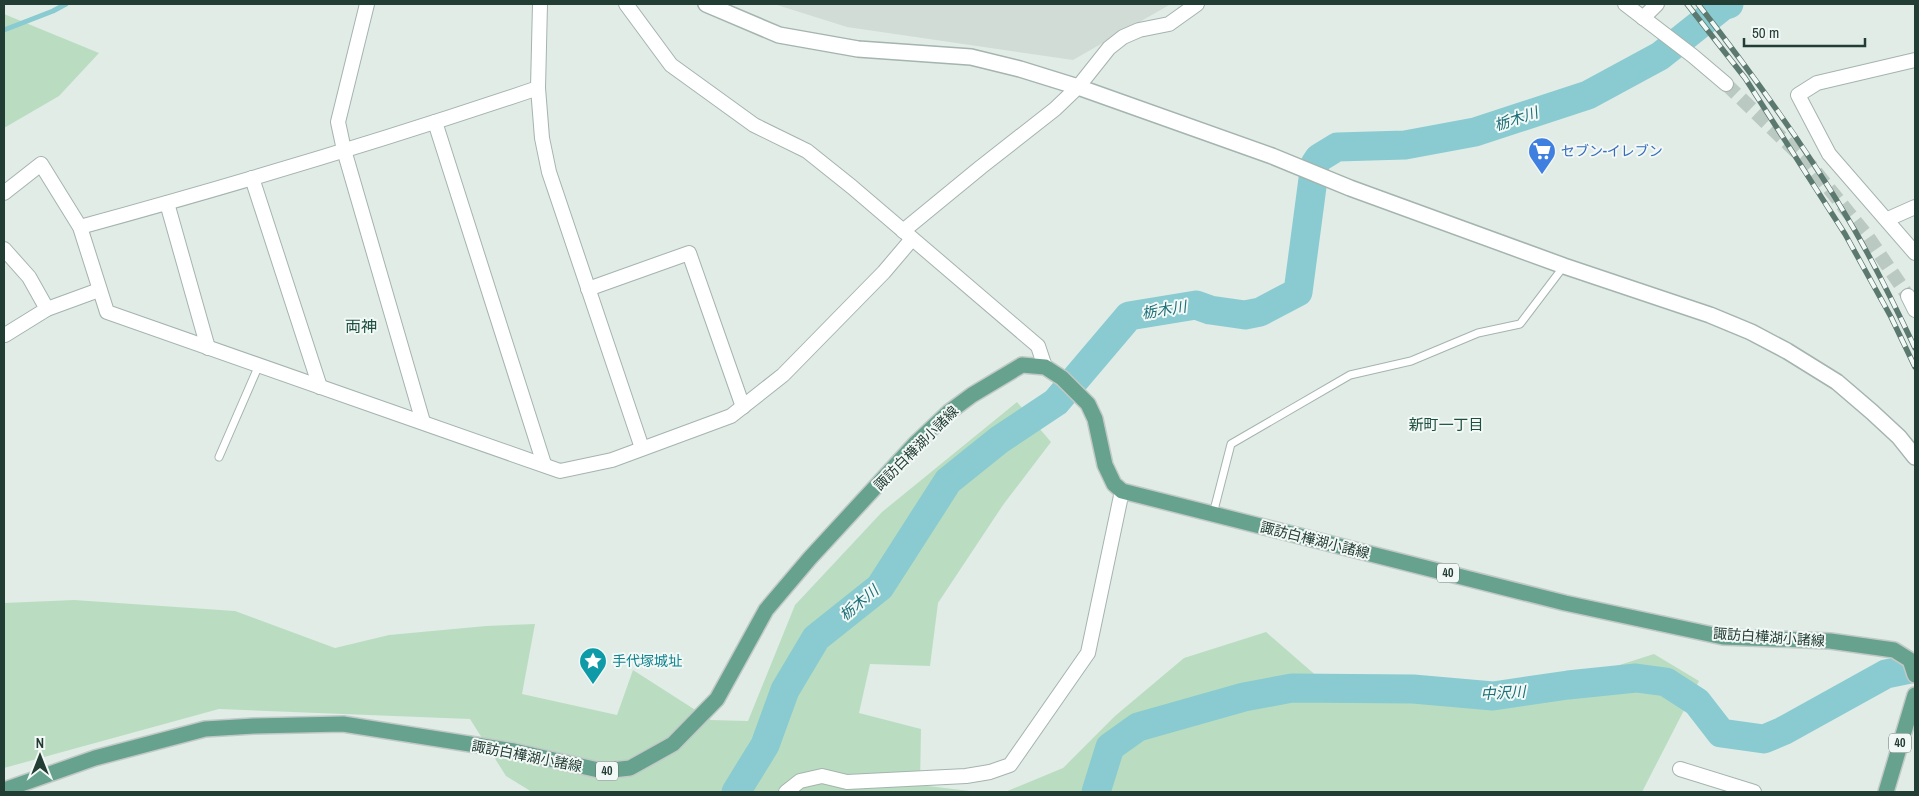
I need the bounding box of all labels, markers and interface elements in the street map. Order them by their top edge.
scale bar [1744,15,1865,47]
text: 50 m [1752,22,1779,43]
water label: 栃木川 [1491,101,1542,135]
supermarket icon: セブン-イレブン [1527,136,1557,175]
place label: セブン-イレブン [1561,142,1663,160]
water label: 栃木川 [1140,295,1190,323]
district label: 両神 [345,315,377,337]
street label: 諏訪白樺湖小諸線 [870,402,962,494]
district label: 新町一丁目 [1408,414,1484,435]
street label: 諏訪白樺湖小諸線 [1258,518,1372,562]
road number: 40 [1437,564,1459,582]
water label: 栃木川 [835,579,884,625]
street label: 諏訪白樺湖小諸線 [1713,624,1825,650]
place icon: 手代塚城址 [578,646,608,685]
place label: 手代塚城址 [612,652,682,670]
water label: 中沢川 [1480,681,1528,704]
north arrow [15,731,65,781]
text: N [36,734,44,752]
road number: 40 [1889,734,1911,752]
street label: 諏訪白樺湖小諸線 [470,736,584,776]
road number: 40 [596,761,618,780]

